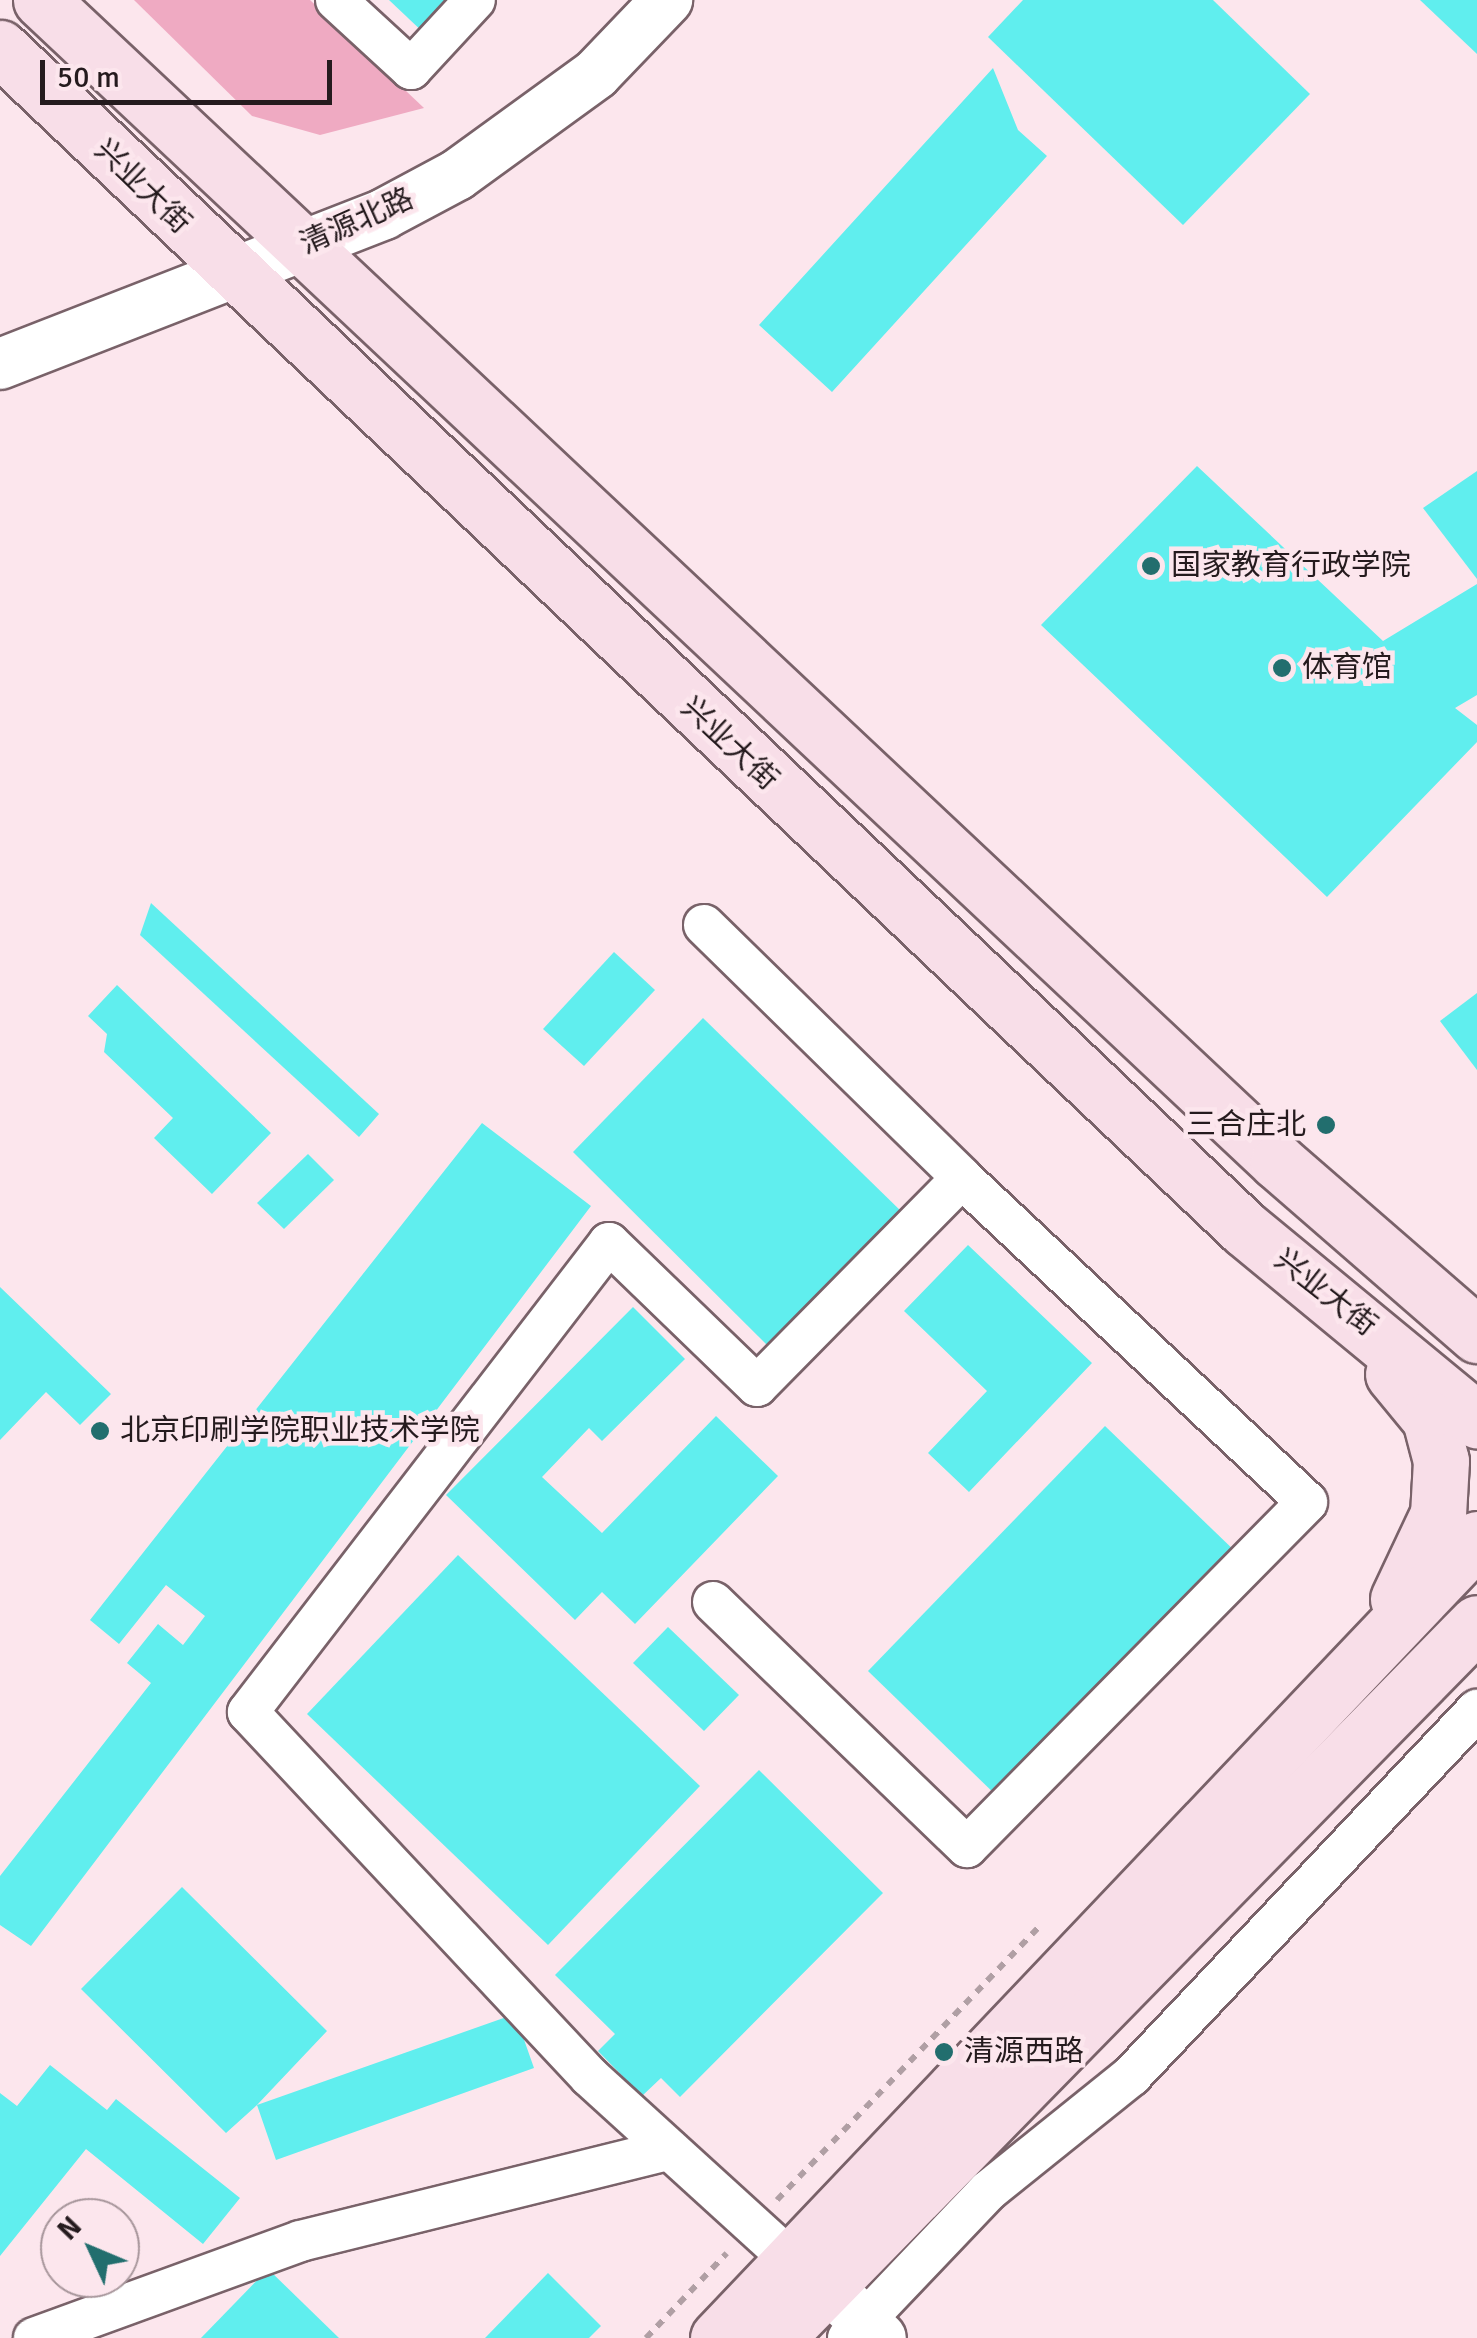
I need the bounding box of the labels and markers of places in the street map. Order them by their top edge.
place label: 国家教育行政学院 [1171,548,1411,584]
marker: 国家教育行政学院 [1140,555,1162,577]
place label: 体育馆 [1302,650,1392,686]
marker: 体育馆 [1271,657,1293,679]
place label: 三合庄北 [1186,1107,1306,1143]
marker: 三合庄北 [1315,1114,1337,1136]
place label: 北京印刷学院职业技术学院 [120,1413,480,1449]
marker: 北京印刷学院职业技术学院 [89,1420,111,1442]
place label: 清源西路 [964,2034,1084,2070]
marker: 清源西路 [933,2041,955,2063]

